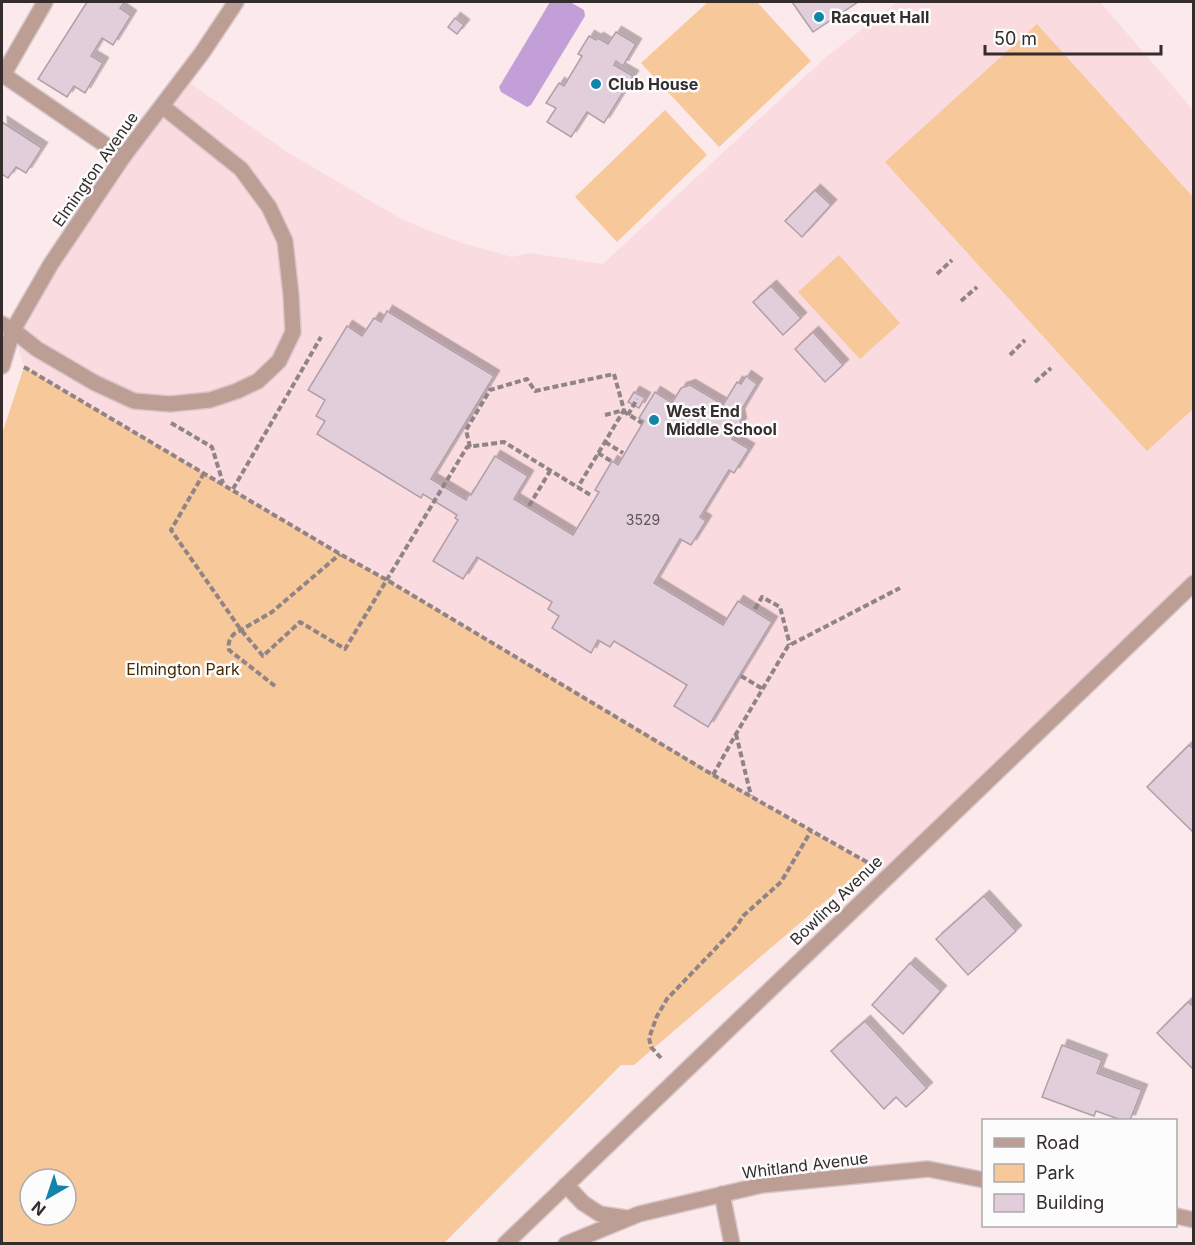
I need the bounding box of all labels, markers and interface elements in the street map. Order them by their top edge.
place label: Racquet Hall [831,7,929,27]
marker: Racquet Hall [812,10,826,24]
scale bar [985,18,1160,56]
text: 50 m [994,28,1037,49]
place label: Club House [608,74,698,94]
marker: Club House [589,77,603,91]
street label: Elmington Avenue [48,108,142,230]
place label: West End Middle School [666,401,777,439]
marker: West End Middle School [647,413,661,427]
house number: 3529 [626,511,660,528]
park label: Elmington Park [126,659,240,679]
street label: Bowling Avenue [786,851,886,949]
legend [982,1119,1177,1227]
text: Road [1036,1132,1079,1153]
street label: Whitland Avenue [741,1147,869,1183]
text: Park [1036,1162,1075,1183]
north arrow [18,1167,78,1227]
text: Building [1036,1192,1104,1213]
text: N [28,1197,50,1220]

